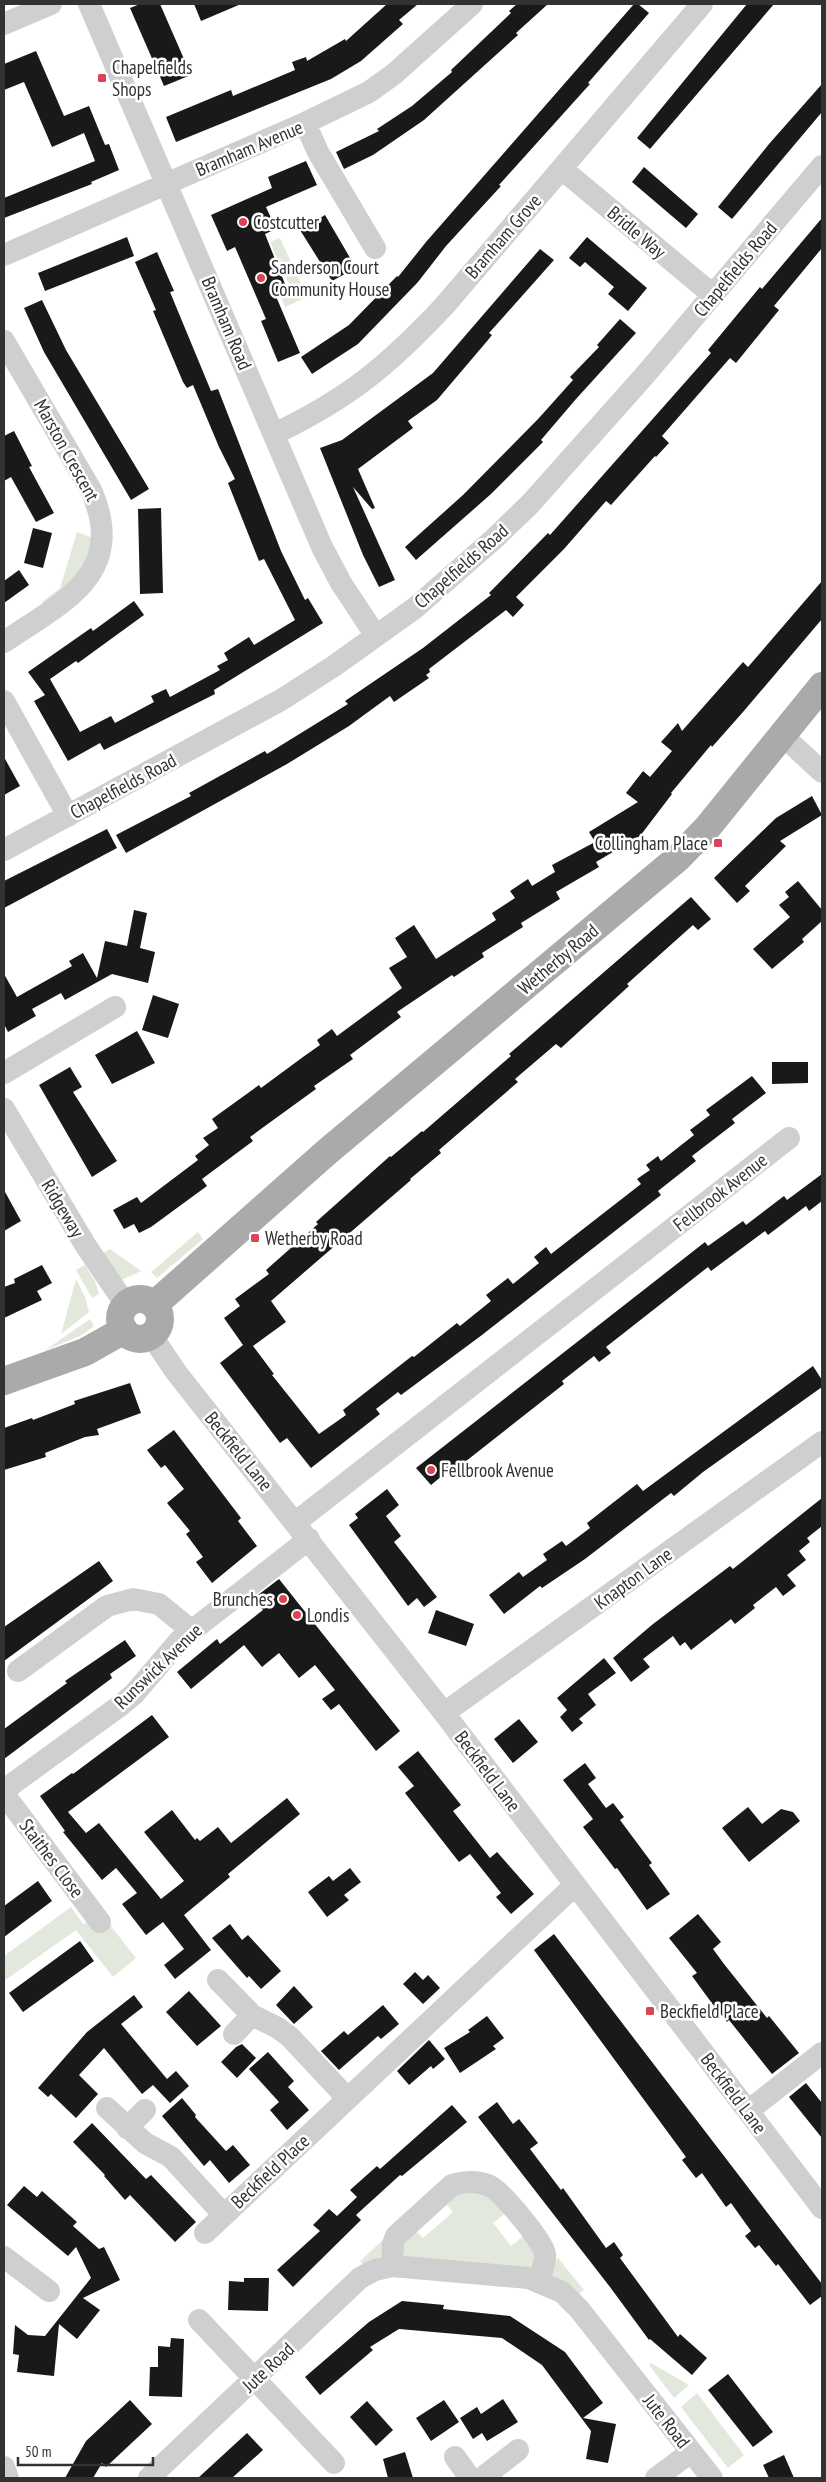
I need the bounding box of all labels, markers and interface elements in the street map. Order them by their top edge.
place label: Chapelfields Shops [112,55,192,101]
marker: Chapelfields Shops [96,72,108,84]
street label: Bramham Avenue [192,115,306,181]
street label: Bramham Grove [460,189,546,283]
street label: Bridle Way [603,201,672,264]
place label: Costcutter [253,210,320,234]
marker: Costcutter [237,216,249,228]
street label: Chapelfields Road [688,217,782,321]
place label: Sanderson Court Community House [271,255,390,301]
marker: Sanderson Court Community House [255,272,267,284]
street label: Bramham Road [197,273,257,373]
street label: Marston Crescent [29,395,105,506]
street label: Chapelfields Road [409,519,513,613]
street label: Chapelfields Road [66,748,180,824]
place label: Collingham Place [595,831,708,855]
marker: Collingham Place [712,837,724,849]
street label: Wetherby Road [513,918,603,1000]
street label: Fellbrook Avenue [668,1148,772,1236]
street label: Ridgeway [36,1175,90,1242]
place label: Wetherby Road [265,1226,363,1250]
marker: Wetherby Road [249,1232,261,1244]
street label: Beckfield Lane [200,1407,278,1496]
place label: Fellbrook Avenue [441,1458,554,1482]
marker: Fellbrook Avenue [425,1464,437,1476]
street label: Knapton Lane [589,1542,677,1614]
place label: Brunches [213,1587,273,1611]
marker: Brunches [277,1593,289,1605]
place label: Londis [307,1603,349,1627]
marker: Londis [291,1609,303,1621]
street label: Runswick Avenue [109,1618,207,1714]
street label: Beckfield Lane [450,1726,526,1816]
street label: Staithes Close [15,1814,90,1902]
place label: Beckfield Place [660,1999,759,2023]
marker: Beckfield Place [644,2005,656,2017]
street label: Beckfield Lane [696,2048,772,2138]
street label: Beckfield Place [226,2129,314,2213]
street label: Jute Road [236,2337,299,2398]
street label: Jute Road [638,2388,696,2453]
scale bar [18,2434,152,2466]
text: 50 m [25,2442,51,2461]

